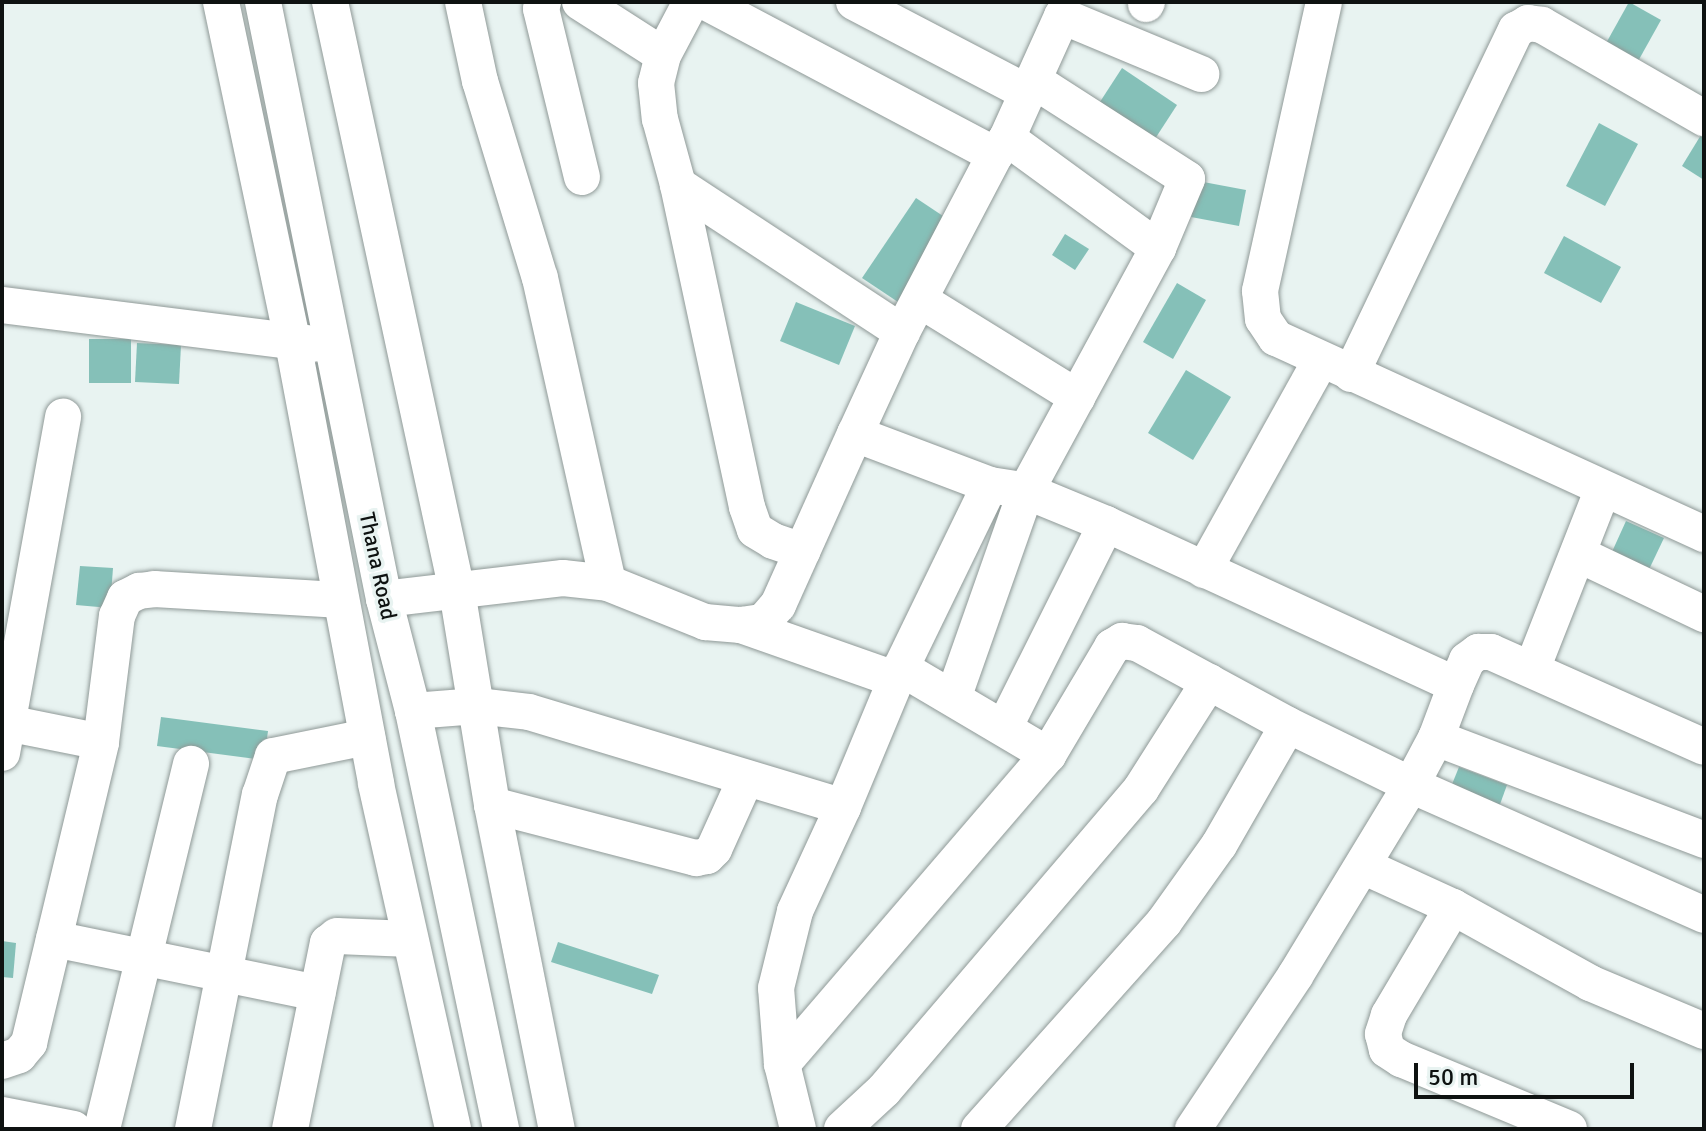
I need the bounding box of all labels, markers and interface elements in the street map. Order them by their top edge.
street label: Thana Road [354,510,402,622]
scale bar [1418,1047,1638,1097]
text: 50 m [1428,1062,1478,1092]

